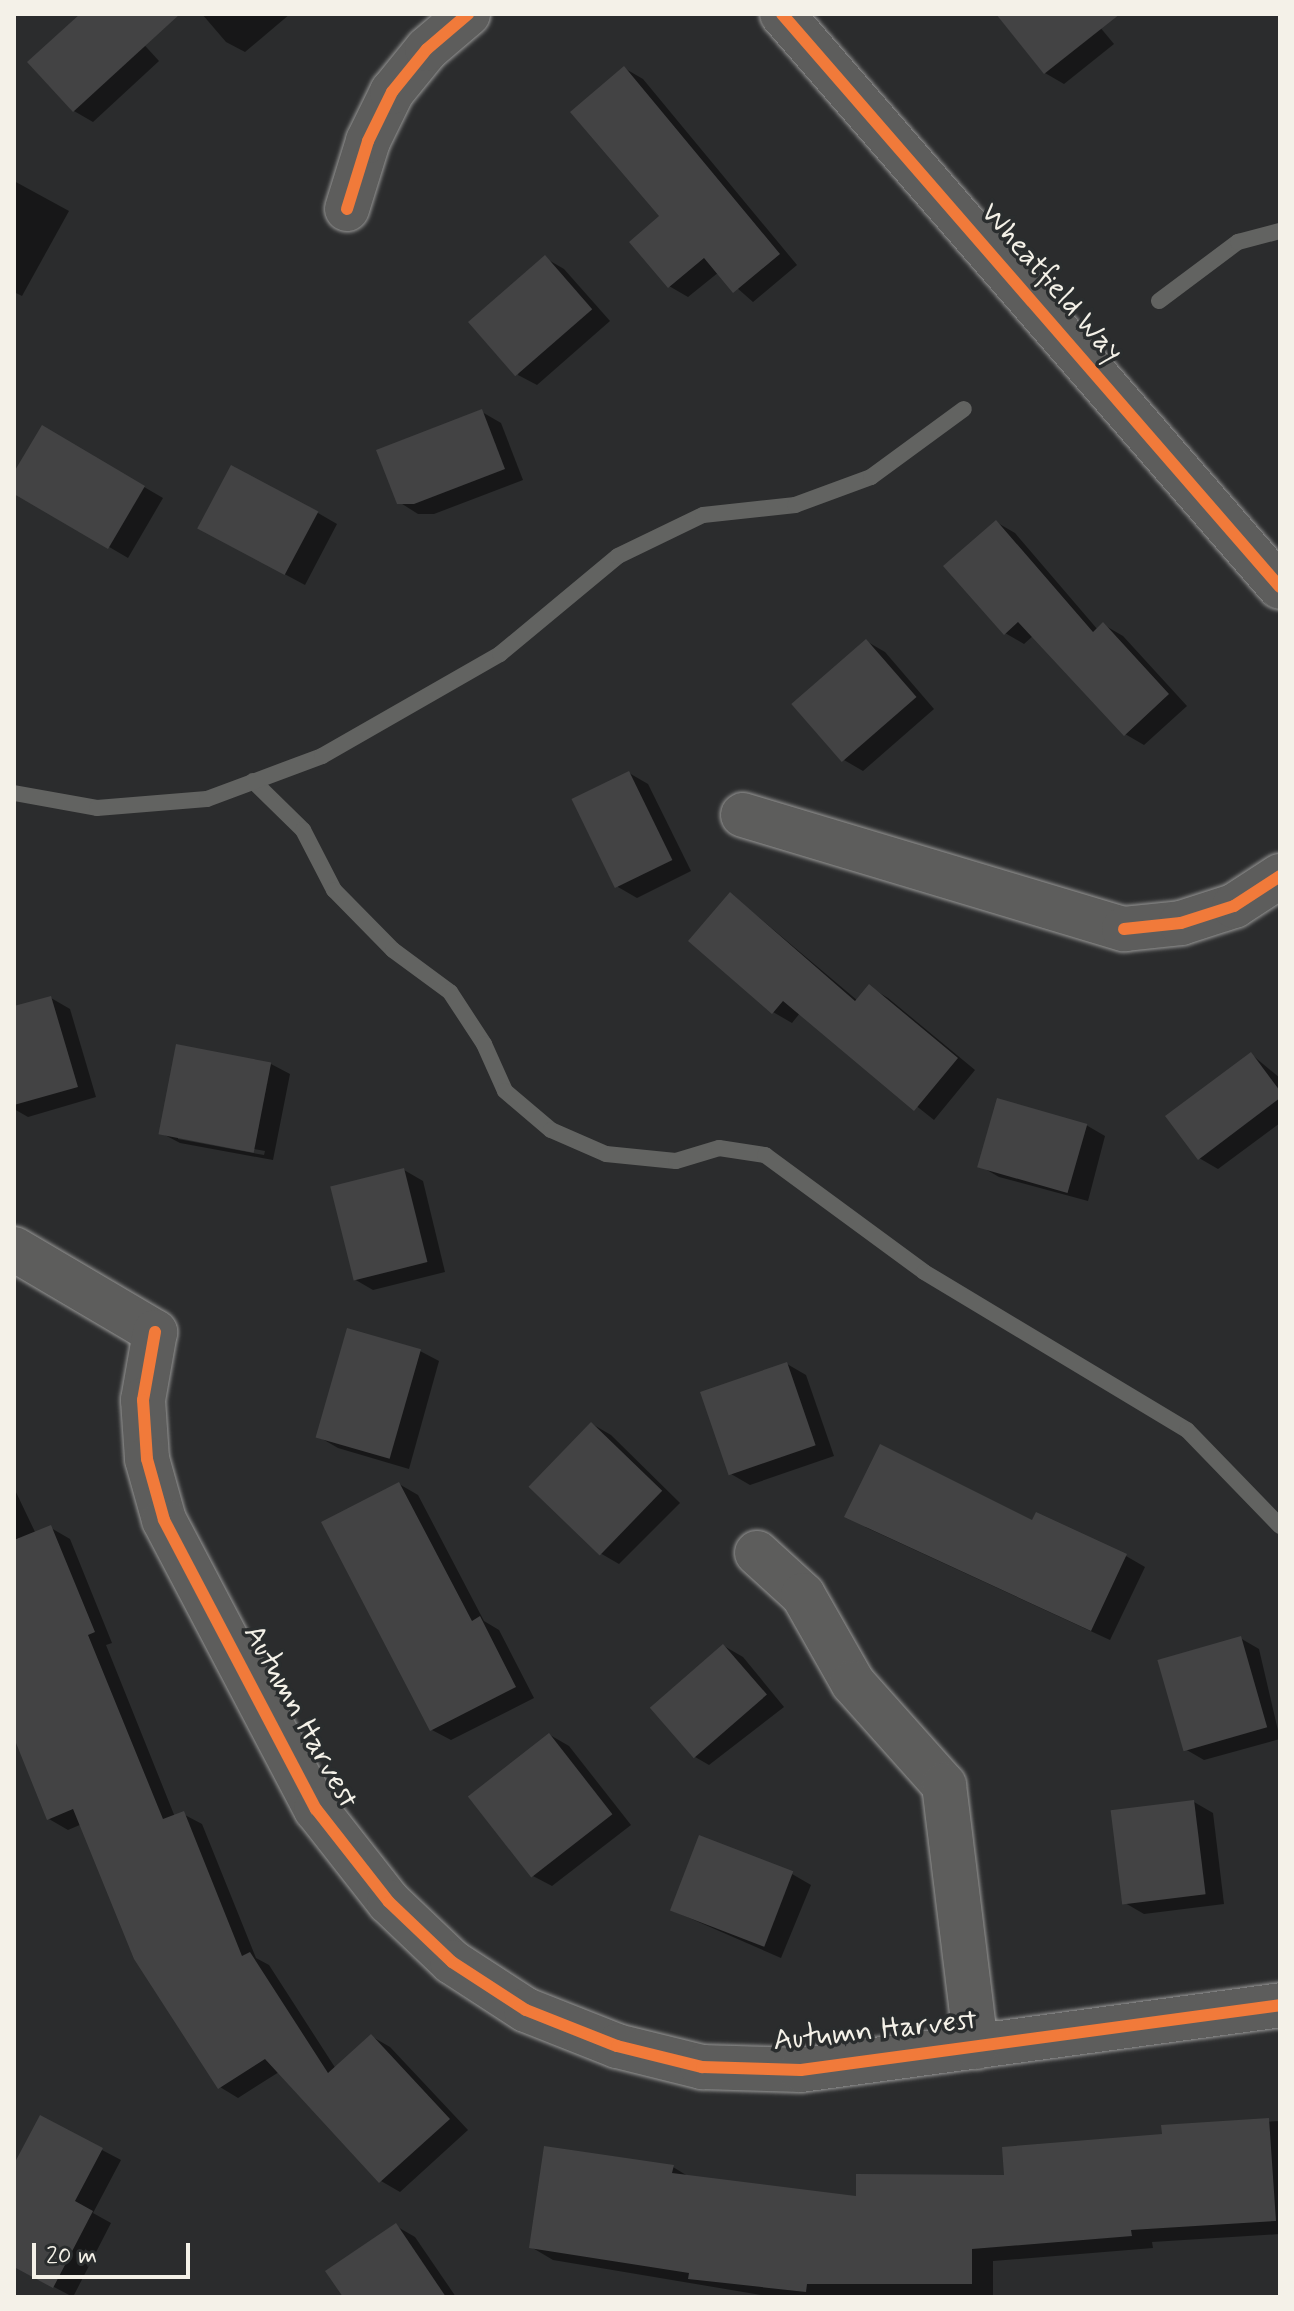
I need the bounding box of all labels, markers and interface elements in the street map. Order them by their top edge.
street label: Wheatfield Way [970,194,1132,372]
street label: Autumn Harvest [235,1620,365,1814]
street label: Autumn Harvest [773,2003,977,2059]
scale bar [36,2227,194,2277]
text: 20 m [46,2241,97,2272]

